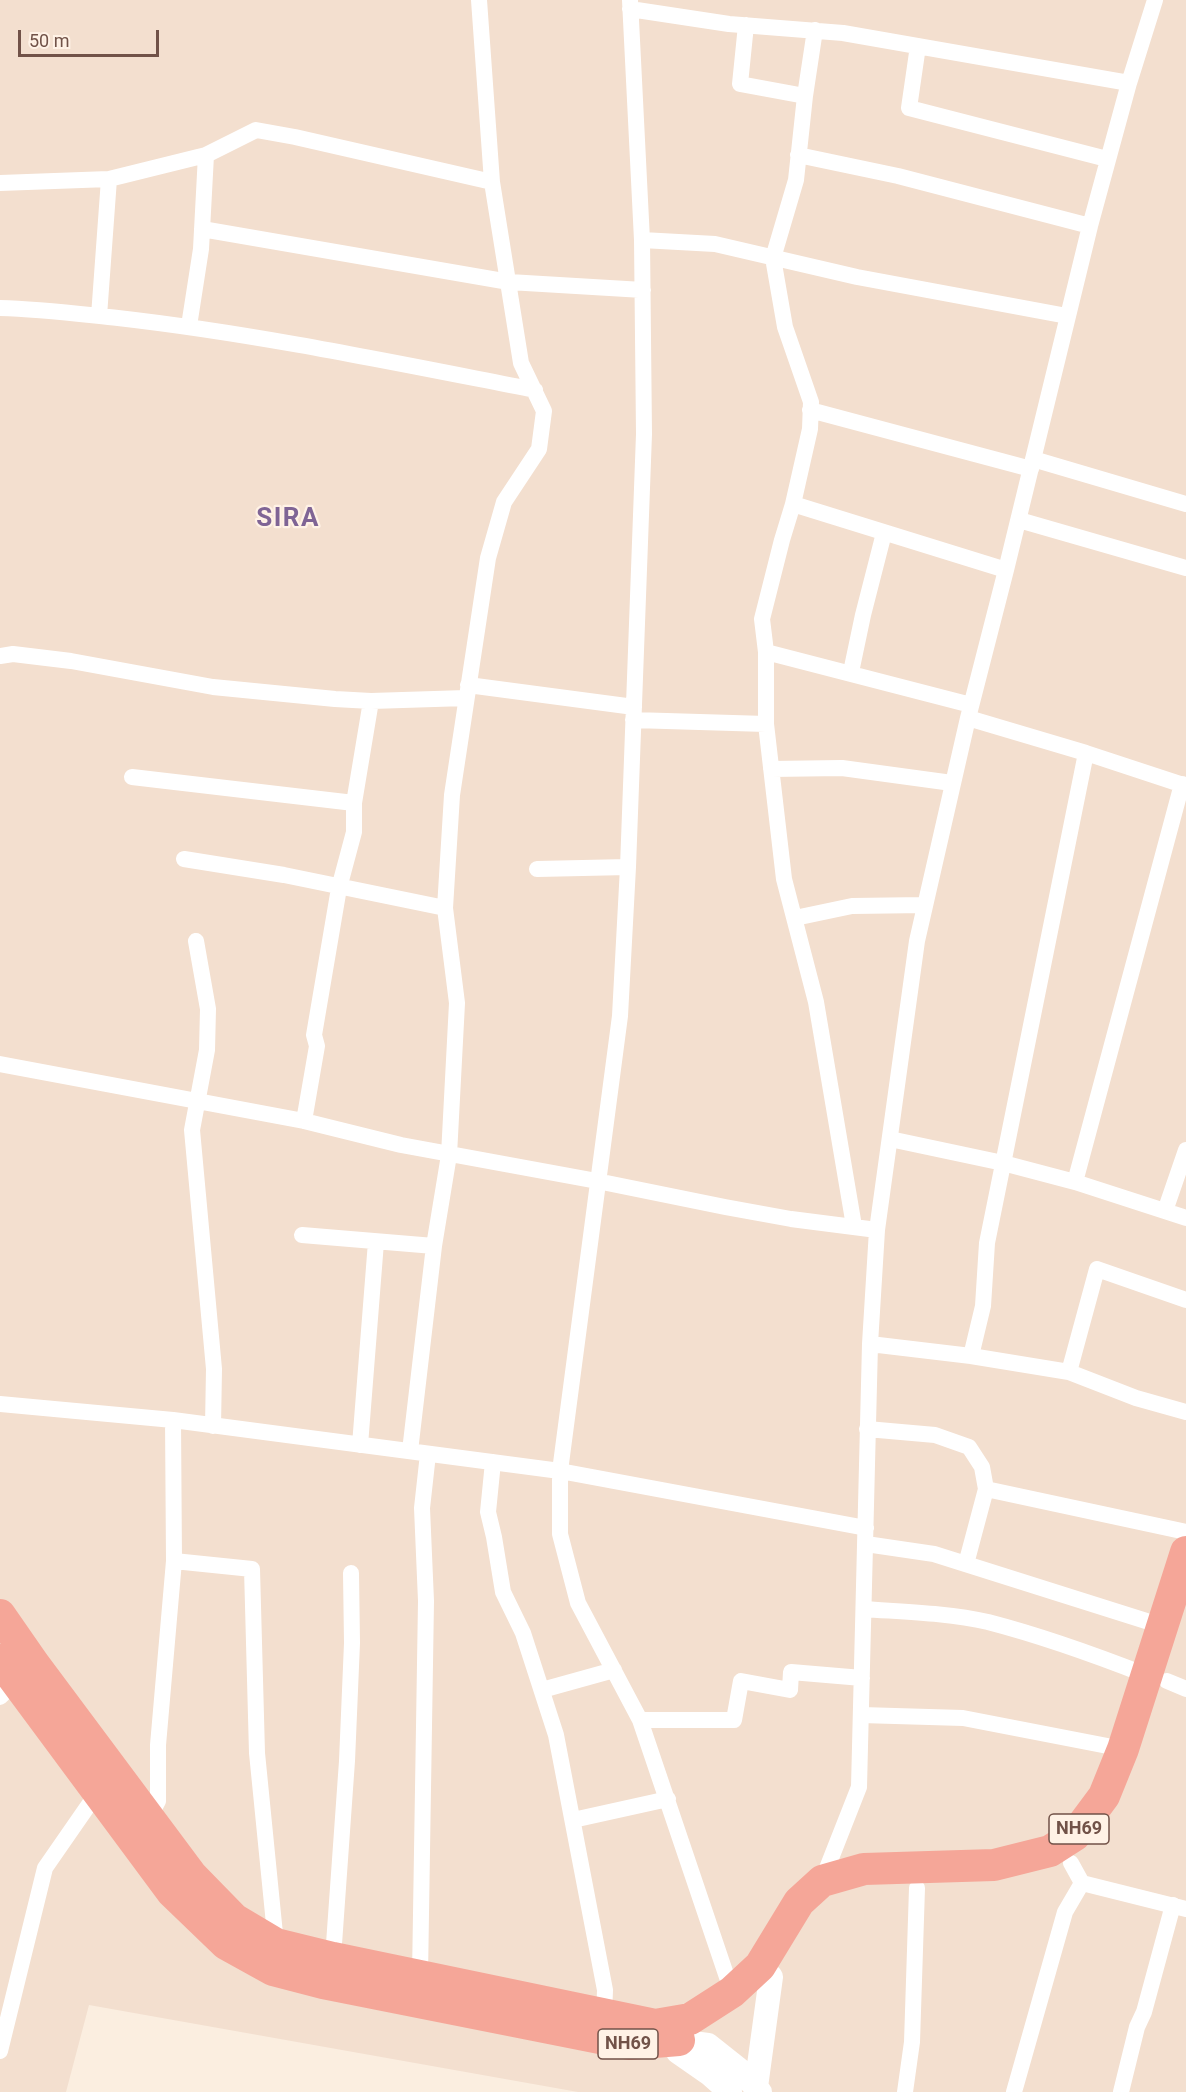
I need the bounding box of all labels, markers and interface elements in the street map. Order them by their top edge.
scale bar [21,18,162,56]
text: 50 m [29,30,69,51]
district label: SIRA [256,503,320,535]
road number: NH69 [1049,1814,1109,1844]
road number: NH69 [598,2029,658,2059]

